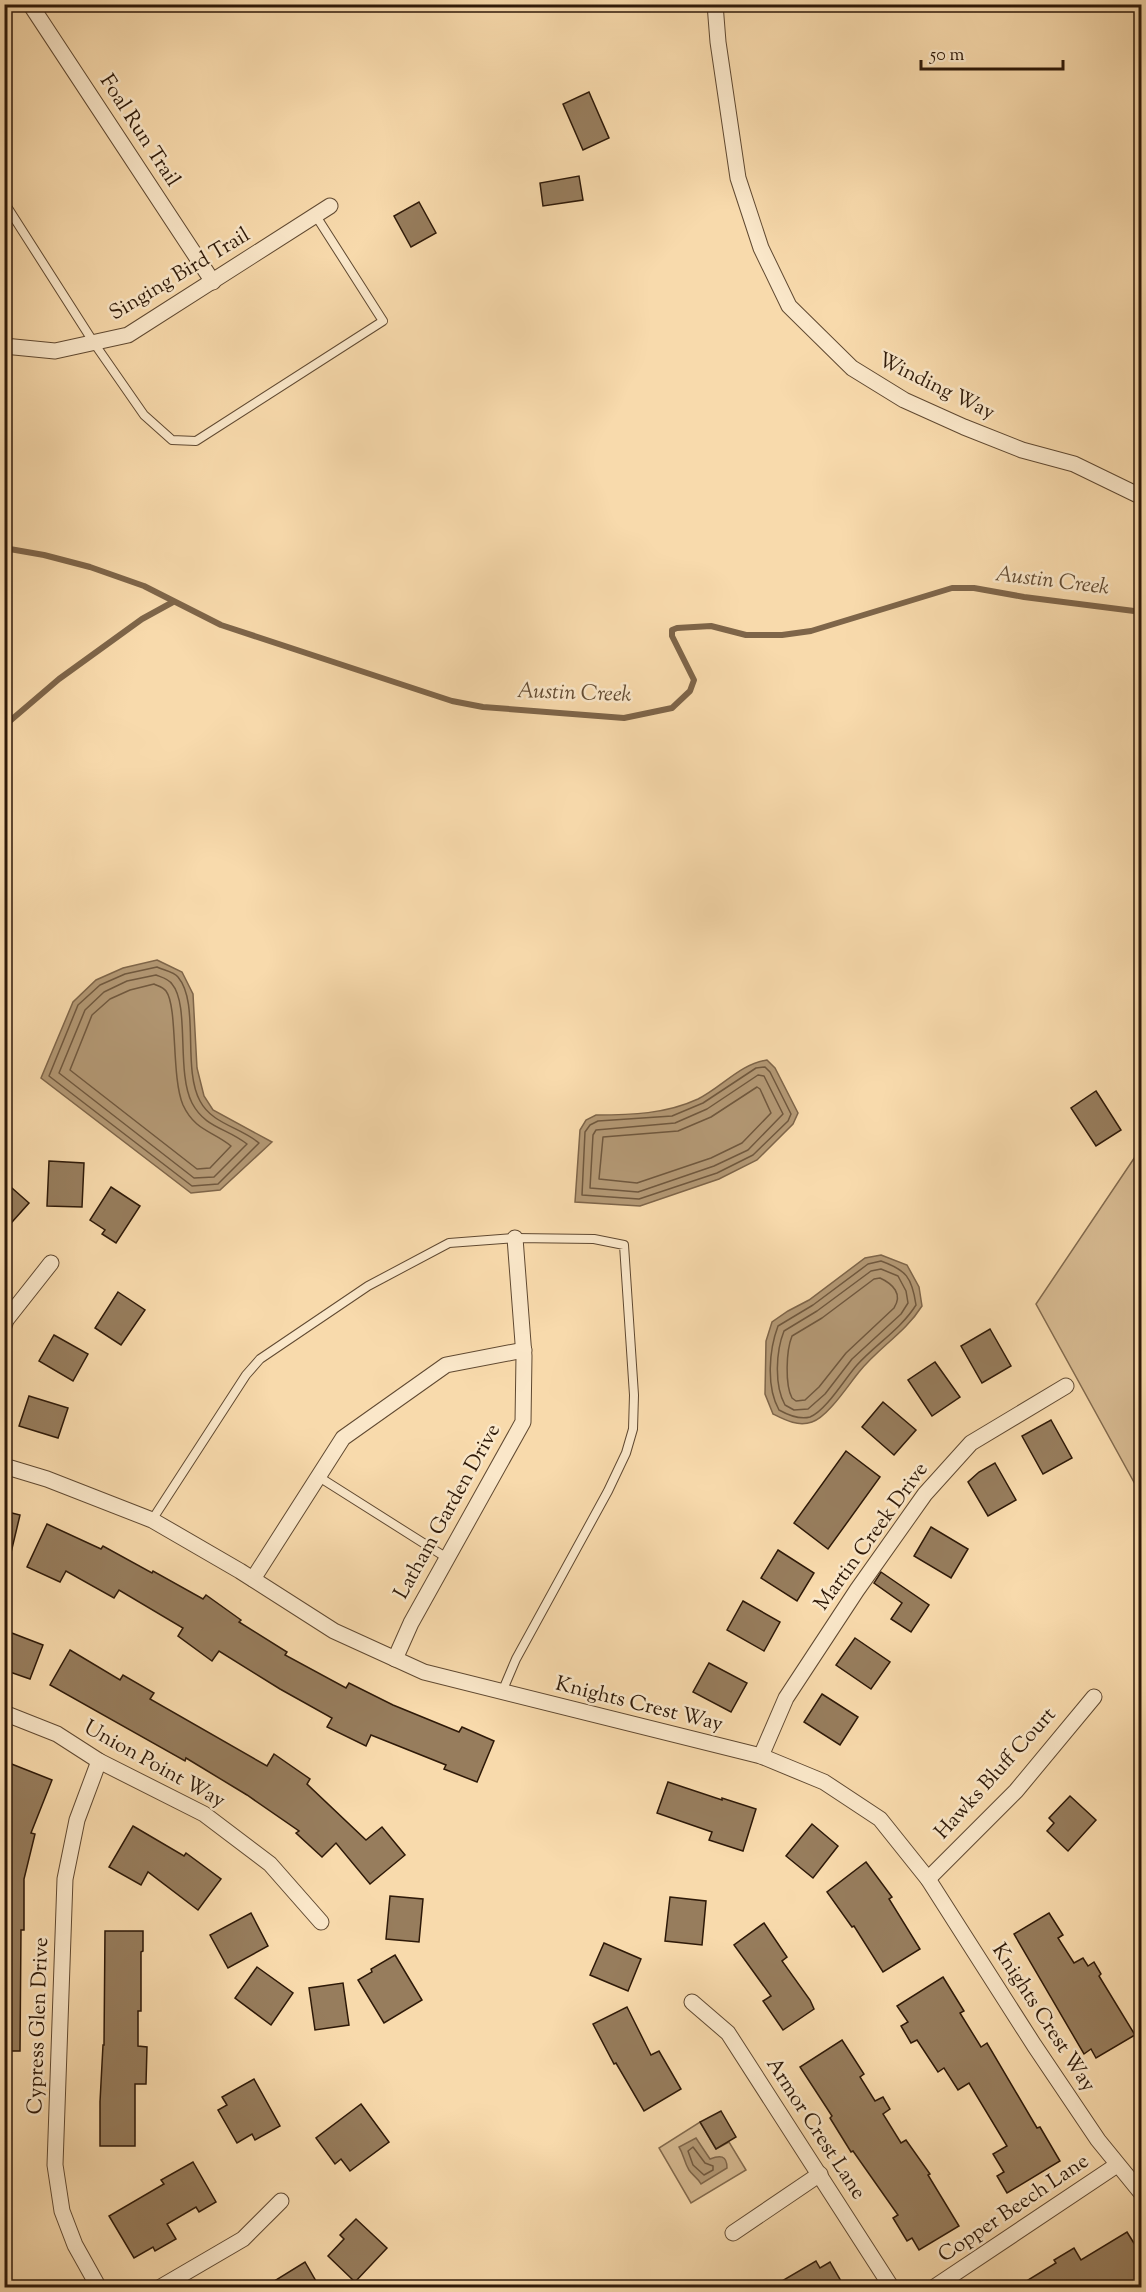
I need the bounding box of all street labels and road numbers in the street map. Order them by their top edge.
street label: Foal Run Trail [91,69,187,193]
street label: Singing Bird Trail [104,221,256,329]
street label: Winding Way [872,346,1000,429]
street label: Latham Garden Drive [387,1419,509,1605]
street label: Martin Creek Drive [808,1457,936,1617]
street label: Knights Crest Way [552,1670,727,1740]
street label: Hawks Bluff Court [928,1701,1064,1847]
street label: Union Point Way [78,1714,231,1817]
street label: Cypress Glen Drive [21,1937,57,2115]
street label: Knights Crest Way [984,1938,1103,2099]
street label: Armor Crest Lane [758,2052,872,2206]
street label: Copper Beech Lane [933,2147,1095,2271]

